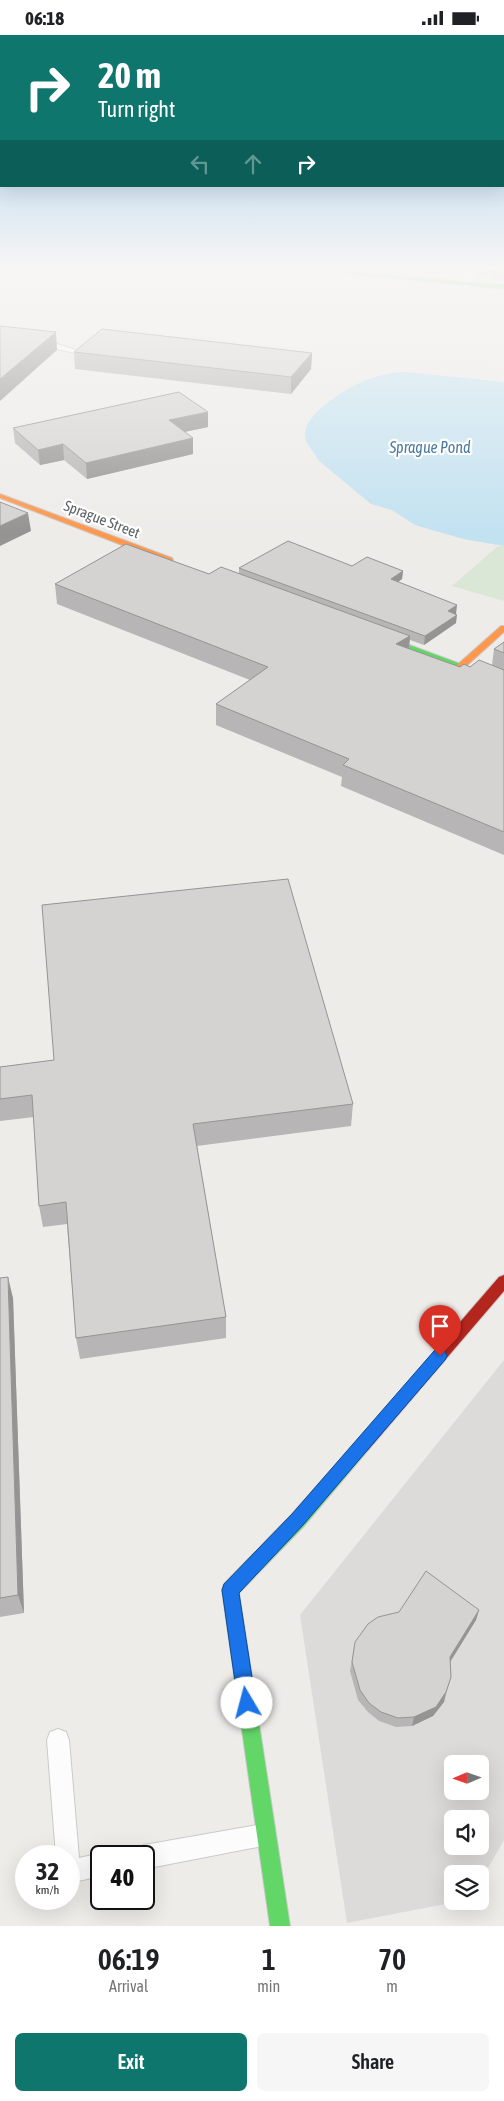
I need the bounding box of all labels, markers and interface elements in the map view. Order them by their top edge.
text: 06:18 [25,7,64,29]
icon: right [15,55,80,120]
text: 20 m [98,55,161,95]
text: Turn right [98,96,175,122]
icon: left [186,150,214,178]
icon: ahead [239,150,267,178]
icon: right [292,150,320,178]
water label: Sprague Pond [388,438,471,457]
street label: Sprague Street [62,497,142,541]
pin [419,1305,461,1356]
icon: arrive [426,1312,454,1340]
position arrow [220,1676,272,1728]
north arrow [444,1755,489,1800]
map controls [444,1755,489,1910]
button: sound [444,1810,489,1855]
speed limit sign: 40 [90,1845,155,1910]
text: 32 [36,1857,59,1885]
button: layers [444,1865,489,1910]
text: km/h [36,1883,59,1897]
text: 06:19 [98,1942,160,1976]
text: 1 [262,1942,276,1976]
text: 70 [378,1942,406,1976]
text: Arrival [109,1977,148,1995]
text: min [257,1977,280,1995]
text: m [386,1977,398,1995]
button: Exit [15,2033,247,2091]
button: Share [257,2033,489,2091]

